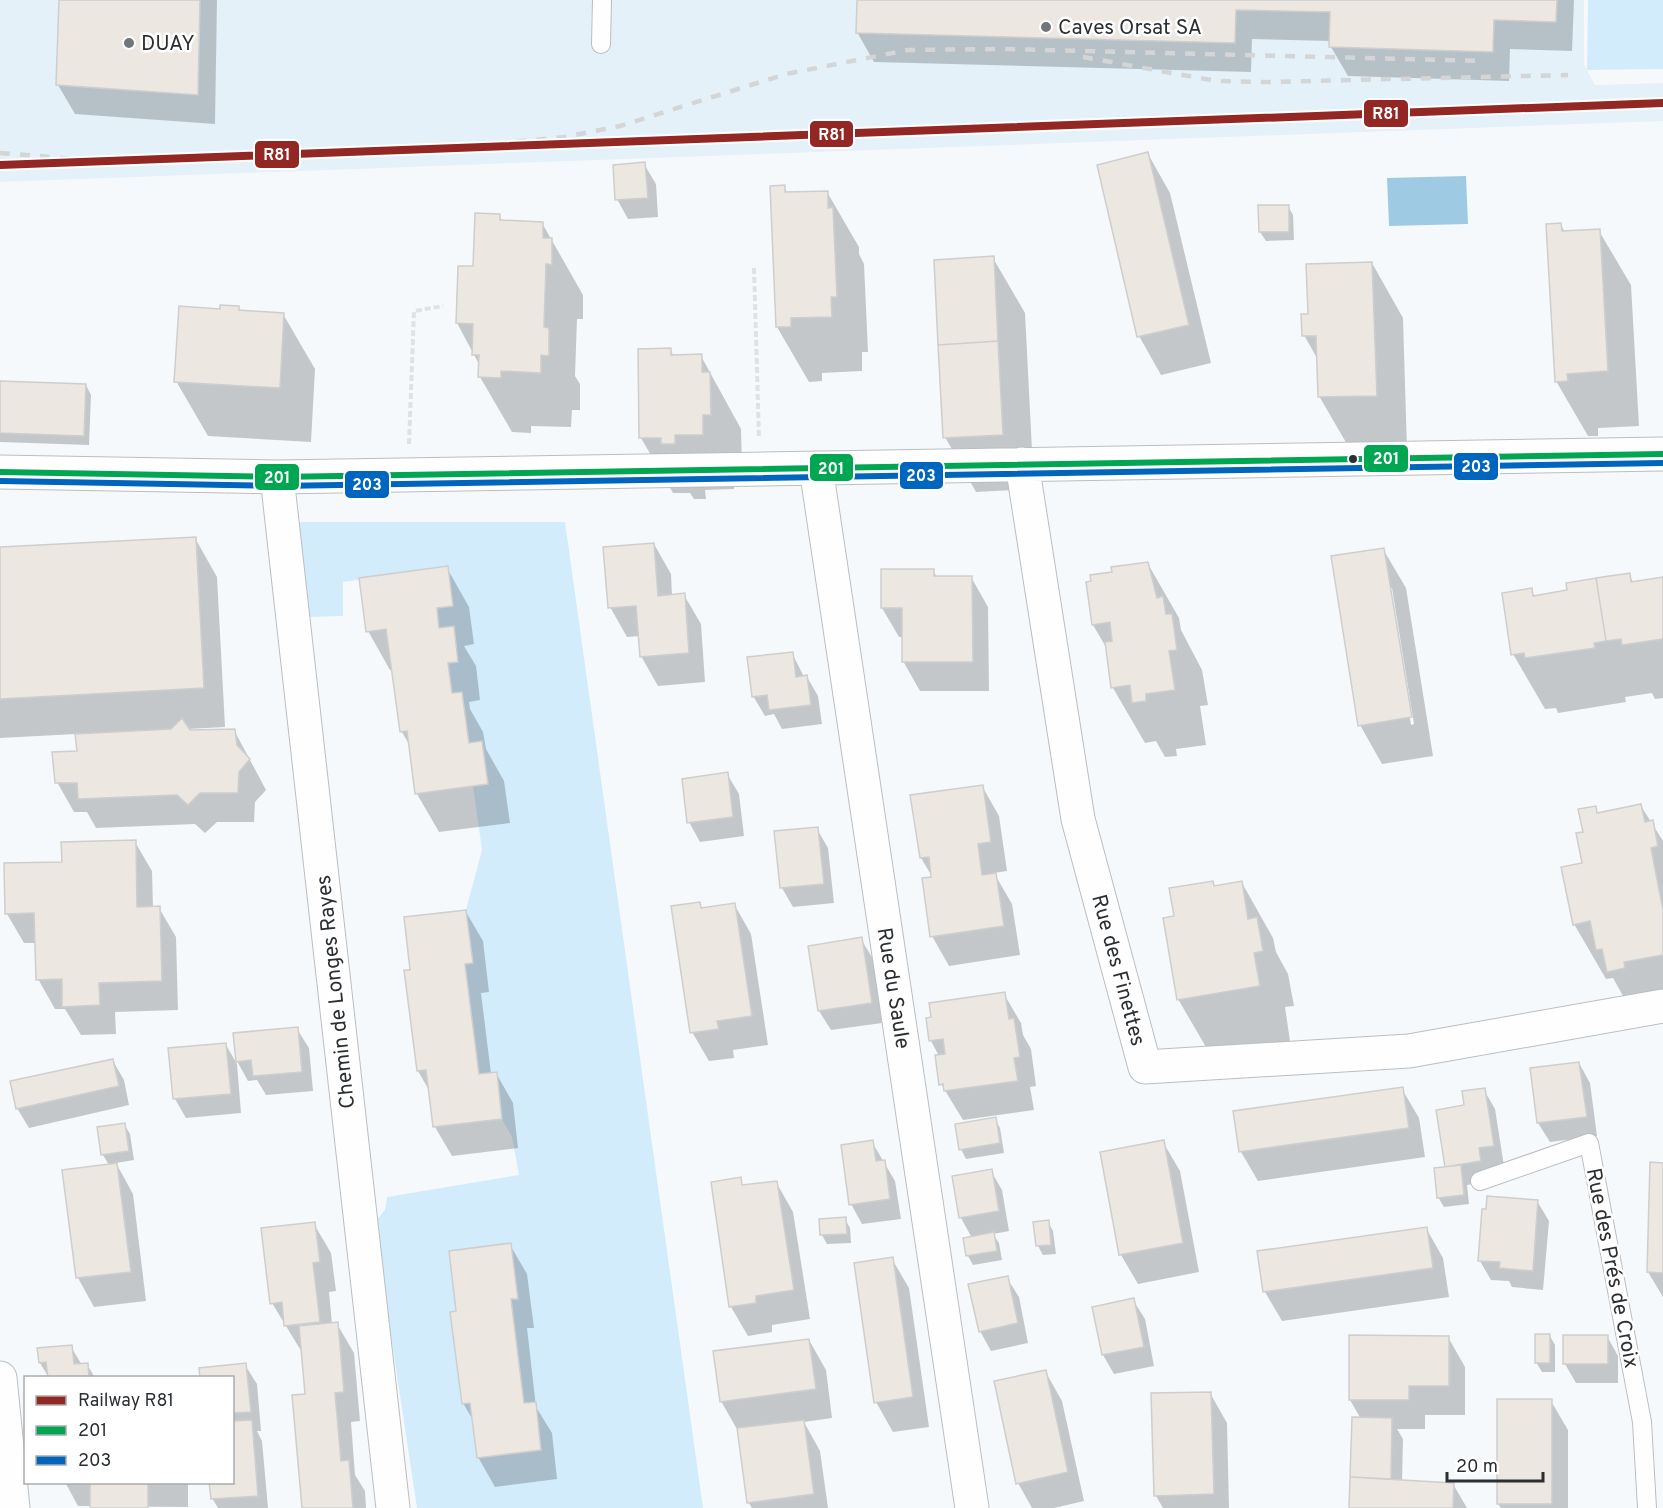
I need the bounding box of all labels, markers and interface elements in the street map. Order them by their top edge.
place label: Caves Orsat SA [1058,15,1202,42]
marker: Caves Orsat SA [1039,20,1053,34]
place label: DUAY [141,31,195,58]
marker: DUAY [122,36,136,50]
line badge: R81 [1363,99,1409,128]
text: R81 [1372,105,1400,125]
line badge: R81 [809,120,854,148]
text: R81 [818,126,846,146]
line badge: R81 [254,140,300,169]
text: R81 [263,146,291,166]
line badge: 201 [1363,444,1409,473]
text: 201 [1373,450,1399,470]
line badge: 203 [1453,452,1499,481]
line badge: 201 [809,453,854,482]
unlabelled marker [1347,453,1359,465]
text: 203 [1461,458,1491,478]
text: 201 [818,460,844,480]
line badge: 203 [899,461,944,490]
line badge: 201 [254,463,300,491]
text: 203 [906,467,936,487]
text: 201 [264,469,290,489]
line badge: 203 [344,470,390,499]
text: 203 [352,476,382,496]
street label: Chemin de Longes Rayes [311,874,362,1110]
street label: Rue des Finettes [1084,892,1151,1049]
street label: Rue du Saule [870,926,915,1051]
street label: Rue des Prés de Croix [1579,1166,1644,1371]
legend [24,1376,234,1484]
text: Railway R81 [78,1390,174,1413]
text: 201 [78,1420,107,1443]
scale bar [1447,1445,1543,1483]
text: 203 [78,1450,111,1473]
text: 20 m [1456,1456,1498,1479]

